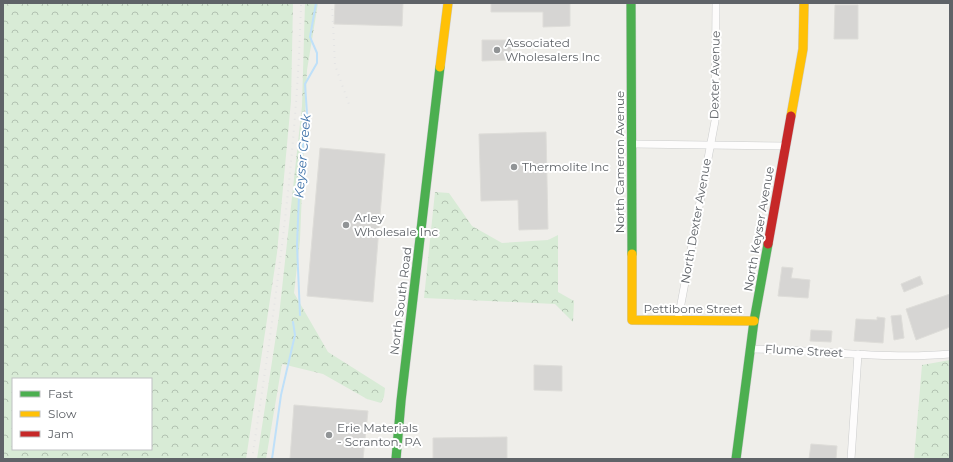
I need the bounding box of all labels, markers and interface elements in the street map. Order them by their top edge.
street label: Dexter Avenue [706,31,723,119]
place label: Associated Wholesalers Inc [505,35,600,64]
marker: Associated Wholesalers Inc [492,45,502,55]
street label: North Cameron Avenue [612,91,627,233]
water label: Keyser Creek [290,112,314,199]
street label: North Dexter Avenue [677,157,714,285]
place label: Thermolite Inc [522,159,609,174]
marker: Thermolite Inc [509,162,519,172]
street label: North Keyser Avenue [740,165,777,293]
place label: Arley Wholesale Inc [354,210,439,239]
marker: Arley Wholesale Inc [341,220,351,230]
street label: North South Road [386,246,415,356]
street label: Pettibone Street [644,301,743,316]
street label: Flume Street [765,341,844,360]
legend [12,378,152,450]
text: Fast [48,386,73,401]
text: Slow [48,406,77,421]
place label: Erie Materials - Scranton, PA [337,420,421,449]
text: Jam [47,426,74,441]
marker: Erie Materials - Scranton, PA [324,430,334,440]

